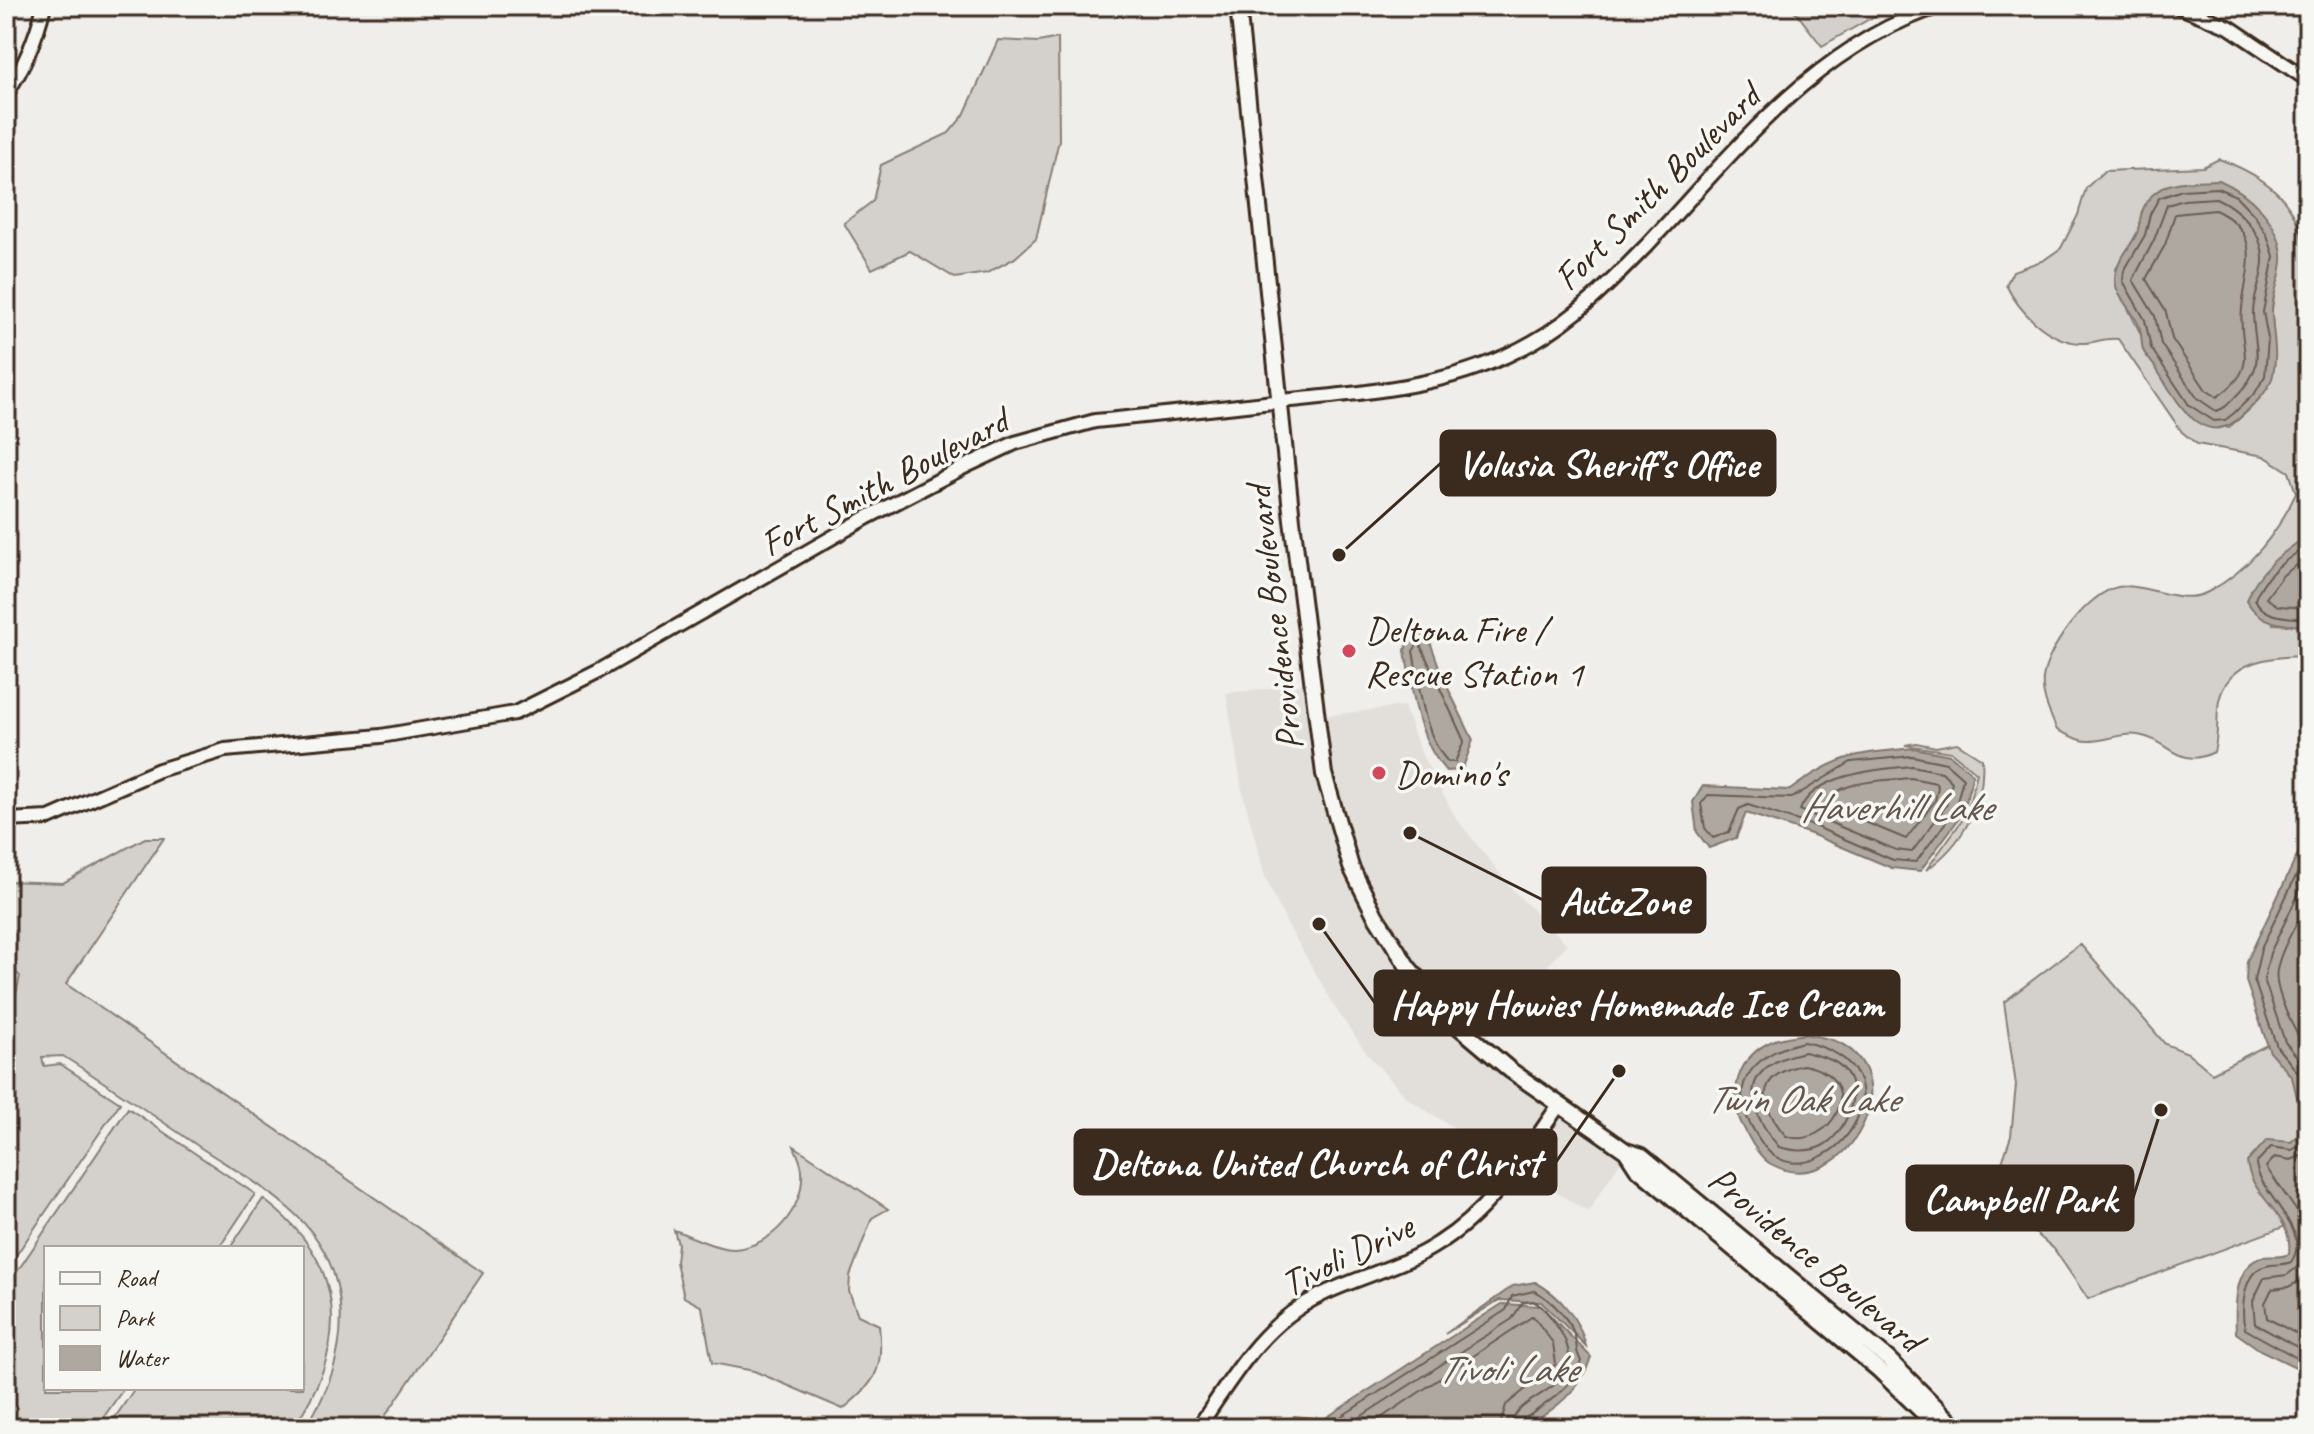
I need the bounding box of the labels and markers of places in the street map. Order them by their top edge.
callout: Volusia Sheriff's Office [1441,431,1775,495]
place label: Deltona Fire / Rescue Station 1 [1365,606,1585,697]
marker: Deltona Fire / Rescue Station 1 [1340,642,1358,660]
place label: Domino's [1395,750,1511,797]
marker: Domino's [1370,764,1388,782]
callout: AutoZone [1543,868,1705,932]
callout: Happy Howies Homemade Ice Cream [1375,971,1899,1035]
callout: Deltona United Church of Christ [1075,1130,1556,1194]
callout: Campbell Park [1907,1166,2133,1230]

